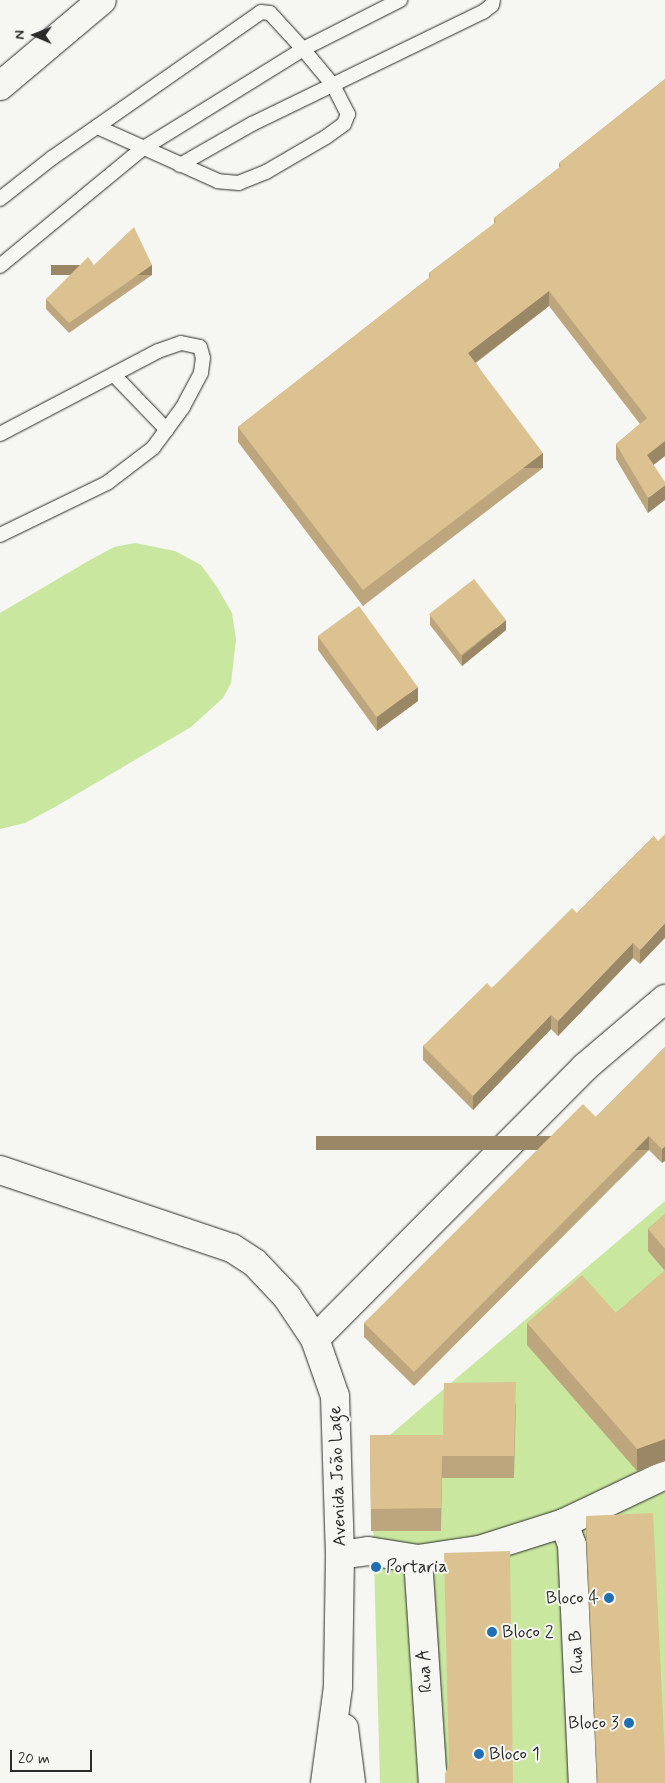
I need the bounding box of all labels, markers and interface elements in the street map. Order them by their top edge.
north arrow [10,10,60,60]
text: N [11,30,29,40]
street label: Avenida João Lage [325,1405,351,1547]
place label: Portaria [386,1556,448,1578]
marker: Portaria [370,1561,382,1573]
place label: Bloco 4 [546,1587,599,1609]
marker: Bloco 4 [603,1592,615,1604]
place label: Bloco 2 [502,1621,554,1643]
marker: Bloco 2 [486,1626,498,1638]
street label: Rua B [565,1630,589,1674]
street label: Rua A [413,1648,437,1694]
place label: Bloco 3 [568,1712,619,1734]
marker: Bloco 3 [623,1717,635,1729]
scale bar [12,1740,95,1772]
place label: Bloco 1 [489,1743,540,1765]
marker: Bloco 1 [473,1748,485,1760]
text: 20 m [18,1749,50,1769]

